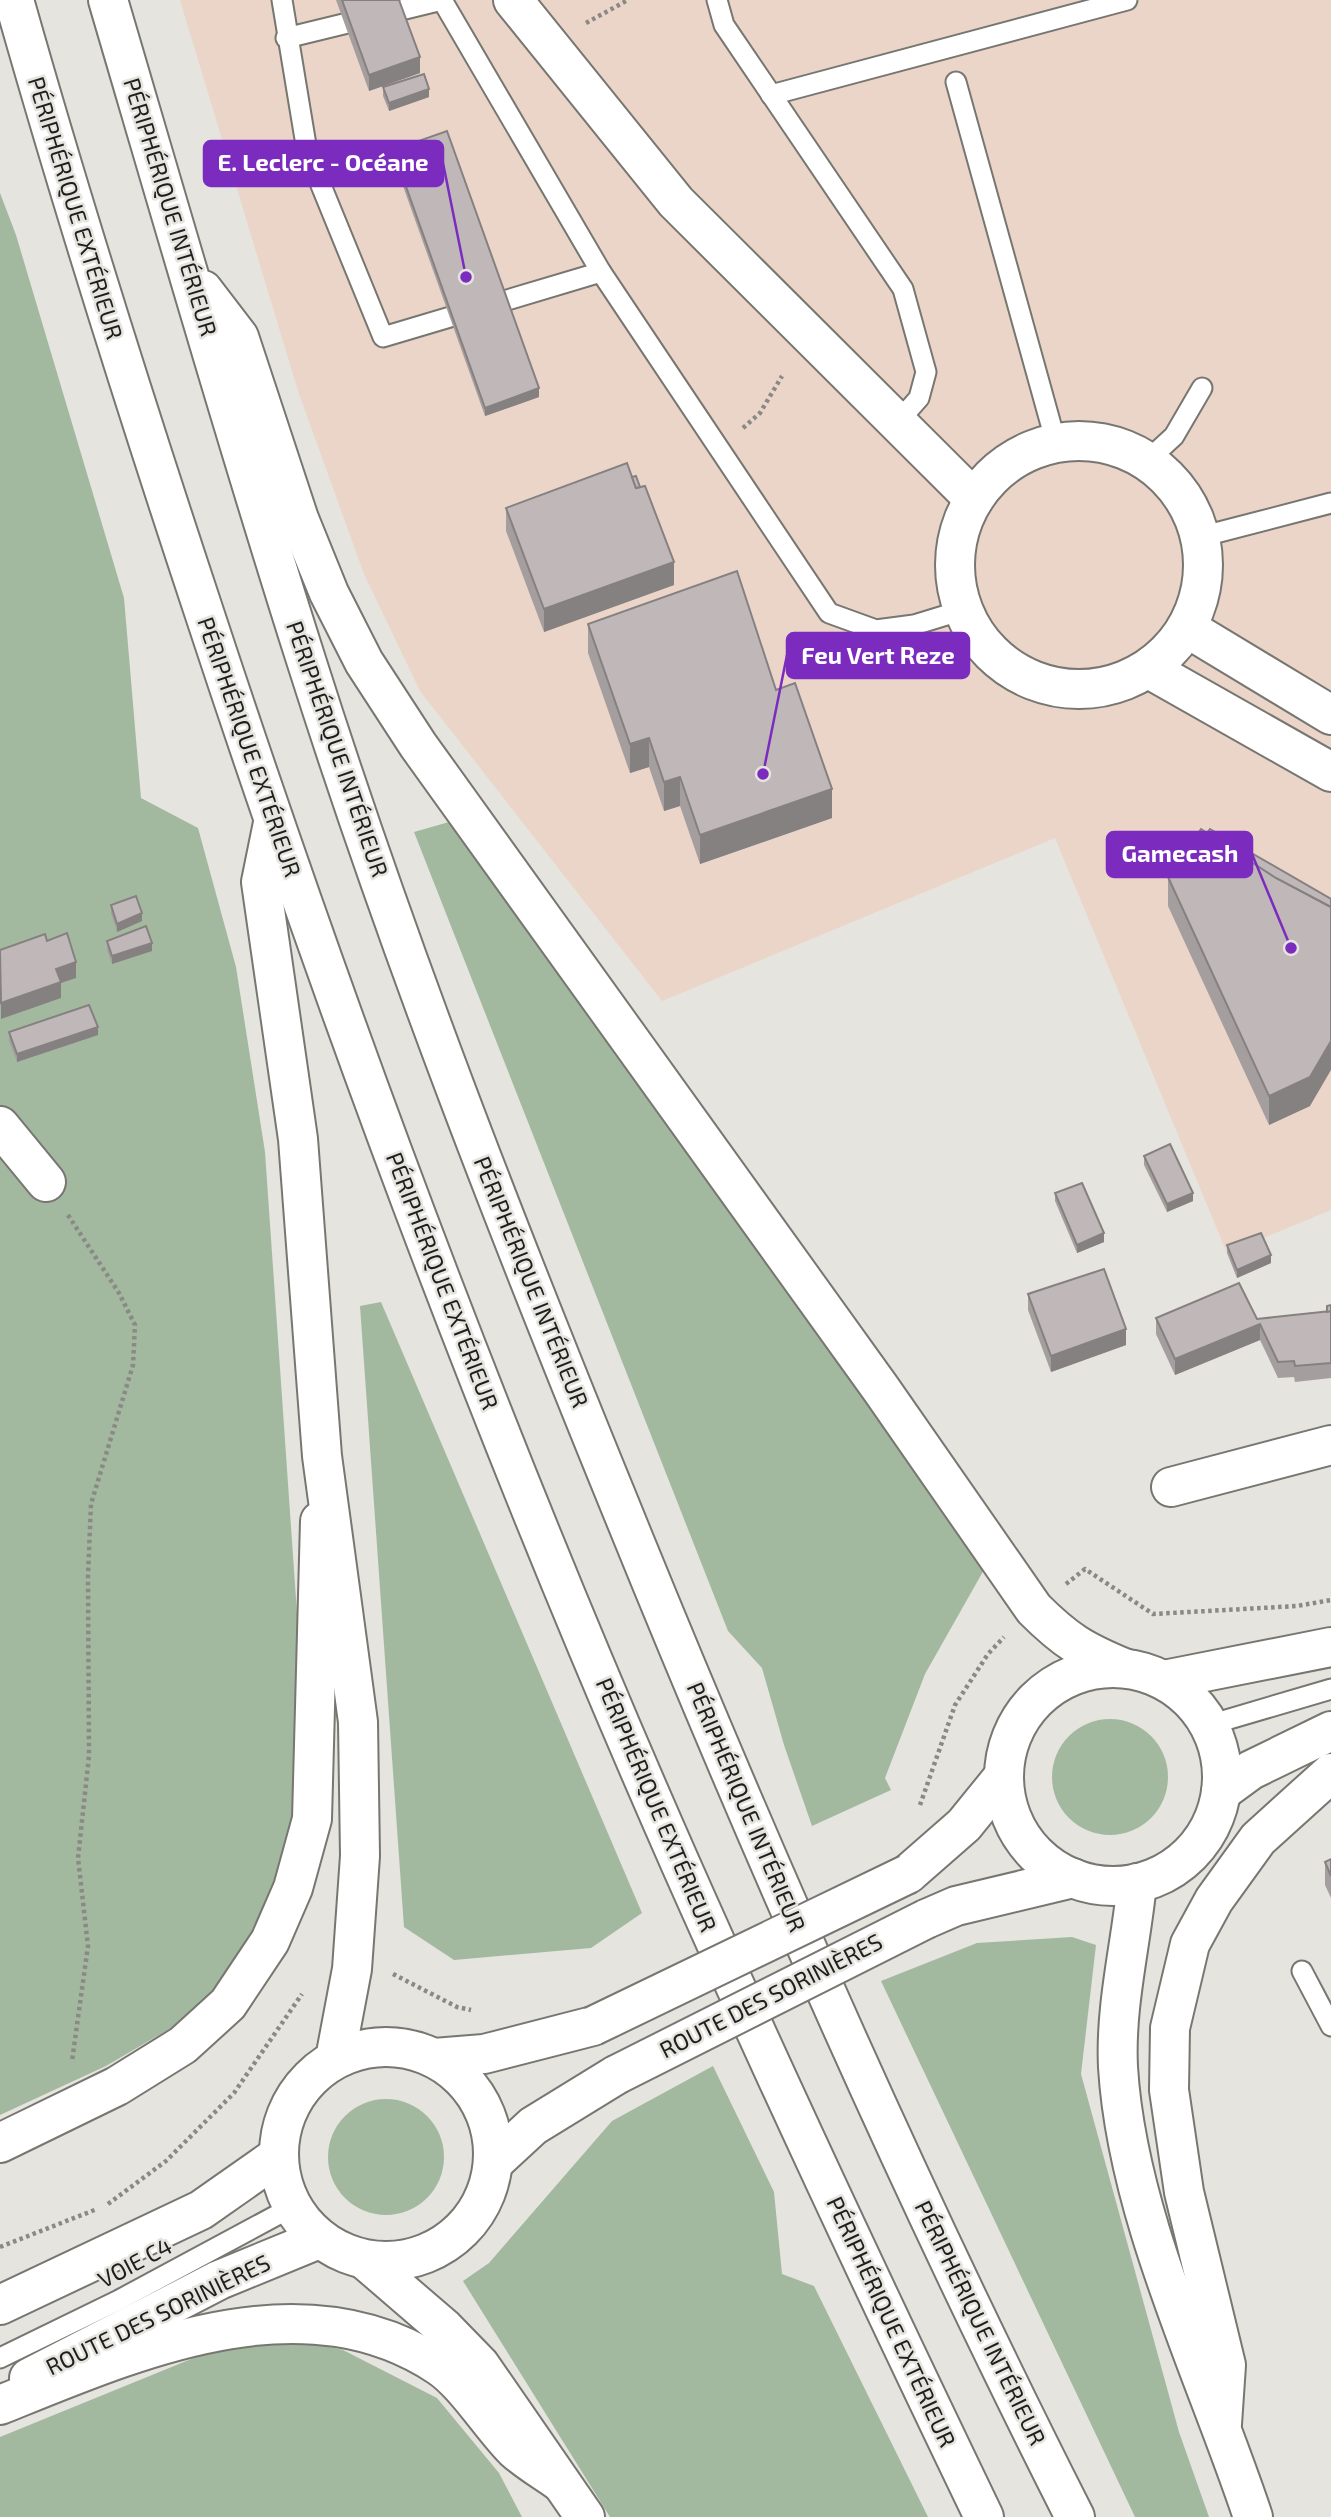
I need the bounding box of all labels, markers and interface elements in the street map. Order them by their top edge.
street label: PÉRIPHÉRIQUE EXTÉRIEUR [23,73,129,342]
street label: PÉRIPHÉRIQUE INTÉRIEUR [118,74,224,339]
callout: E. Leclerc - Océane [204,141,443,186]
text: E. Leclerc - Océane [217,147,429,176]
street label: PÉRIPHÉRIQUE EXTÉRIEUR [192,613,308,880]
street label: PÉRIPHÉRIQUE INTÉRIEUR [281,617,395,880]
callout: Feu Vert Reze [787,633,969,678]
text: Feu Vert Reze [801,640,955,669]
callout: Gamecash [1107,832,1252,877]
text: Gamecash [1122,838,1238,867]
street label: PÉRIPHÉRIQUE EXTÉRIEUR [381,1148,505,1413]
street label: PÉRIPHÉRIQUE INTÉRIEUR [469,1152,595,1411]
street label: PÉRIPHÉRIQUE EXTÉRIEUR [591,1673,723,1936]
street label: PÉRIPHÉRIQUE INTÉRIEUR [682,1678,812,1936]
street label: ROUTE DES SORINIÈRES [655,1927,887,2063]
street label: PÉRIPHÉRIQUE EXTÉRIEUR [821,2192,962,2451]
street label: PÉRIPHÉRIQUE INTÉRIEUR [909,2196,1052,2449]
street label: VOIE C4 [93,2231,176,2293]
street label: ROUTE DES SORINIÈRES [41,2248,274,2381]

